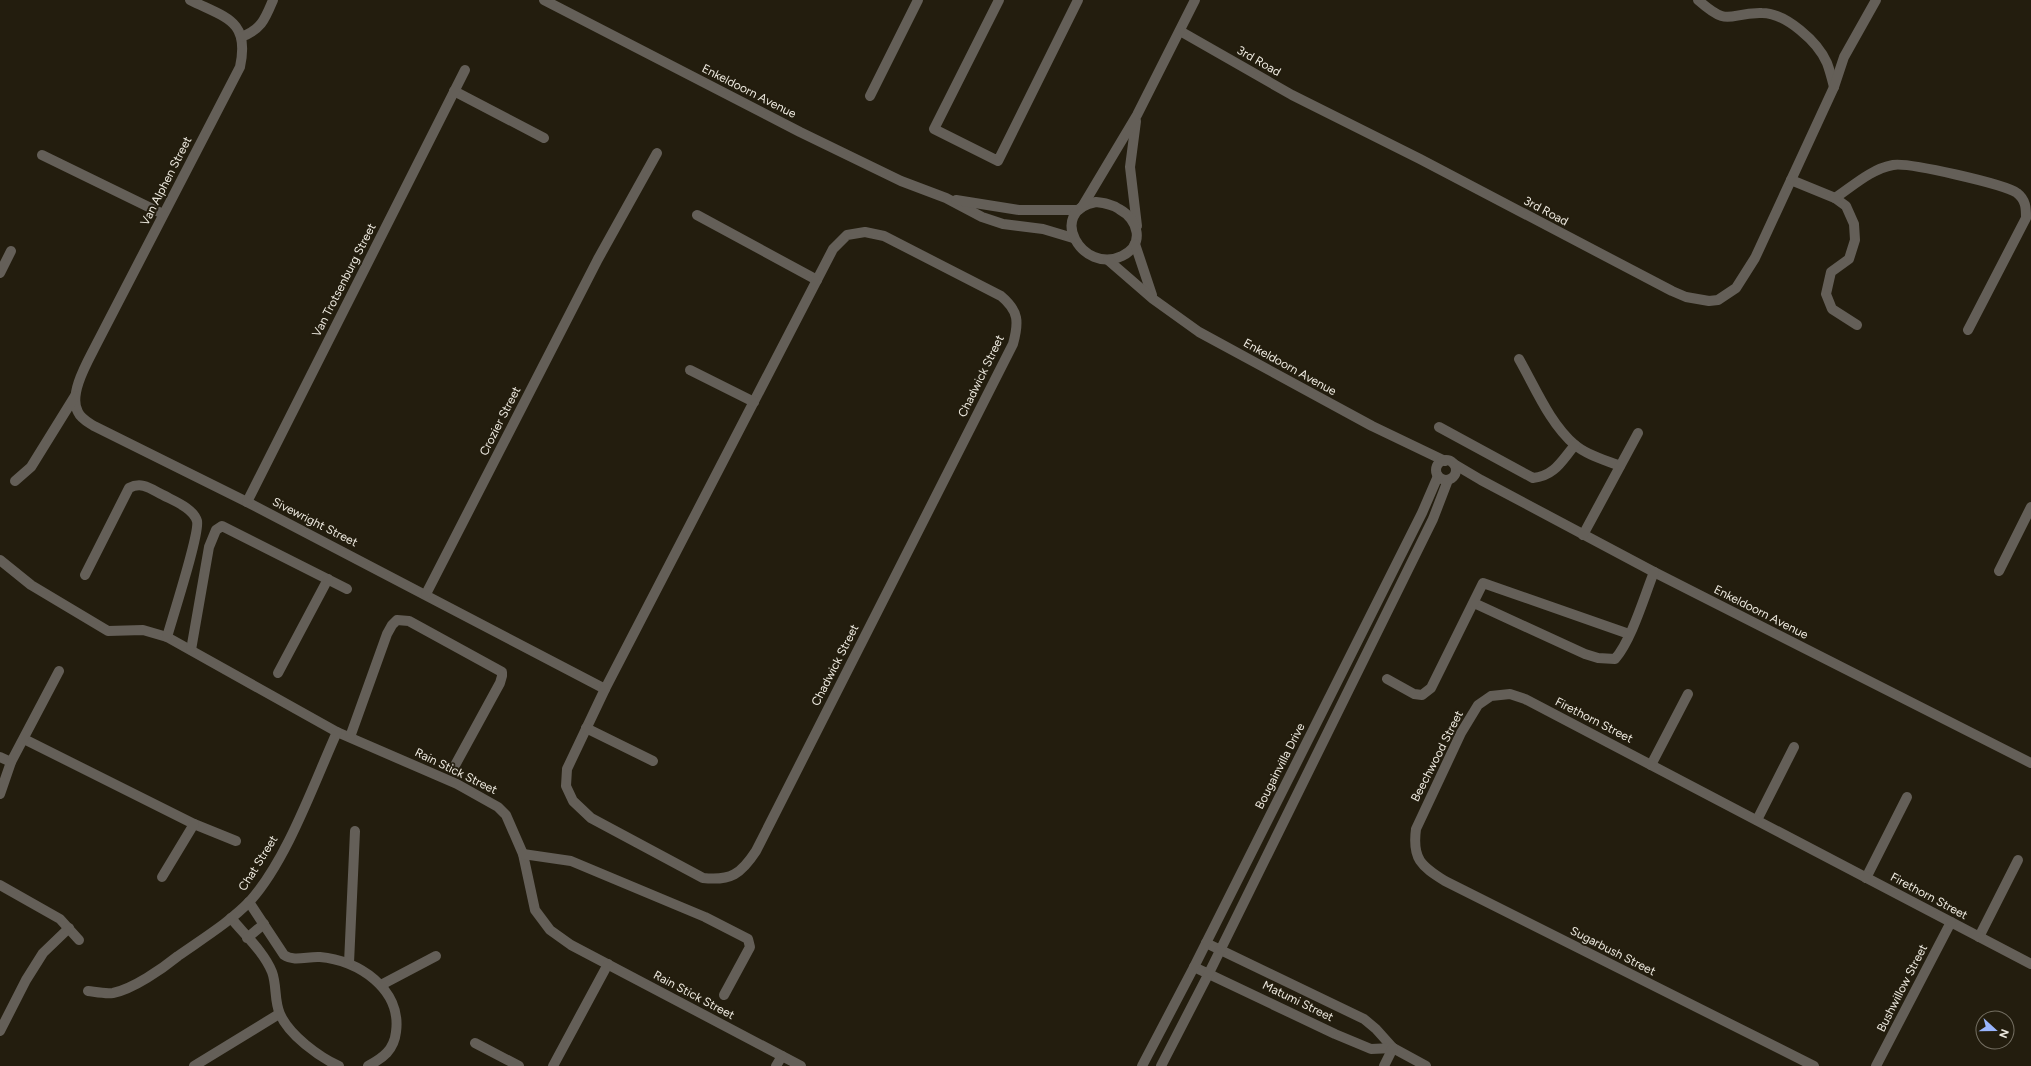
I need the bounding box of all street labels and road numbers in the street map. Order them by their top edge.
street label: 3rd Road [1235,43,1283,79]
street label: Enkeldoorn Avenue [700,61,799,121]
street label: Van Alphen Street [138,134,195,228]
street label: 3rd Road [1521,194,1571,228]
street label: Van Trotsenburg Street [309,221,379,339]
street label: Chadwick Street [955,332,1007,419]
street label: Enkeldoorn Avenue [1241,336,1339,399]
street label: Crozier Street [477,384,524,458]
street label: Sivewright Street [270,494,360,550]
street label: Enkeldoorn Avenue [1712,582,1811,642]
street label: Chadwick Street [808,622,862,708]
street label: Firethorn Street [1553,694,1636,746]
street label: Beechwood Street [1408,708,1466,804]
street label: Bougainvilla Drive [1252,720,1308,811]
street label: Rain Stick Street [413,745,500,797]
street label: Chat Street [235,832,281,893]
street label: Firethorn Street [1888,870,1970,922]
street label: Sugarbush Street [1568,923,1658,979]
street label: Bushwillow Street [1874,941,1930,1034]
street label: Rain Stick Street [651,968,737,1022]
street label: Matumi Street [1260,978,1336,1024]

